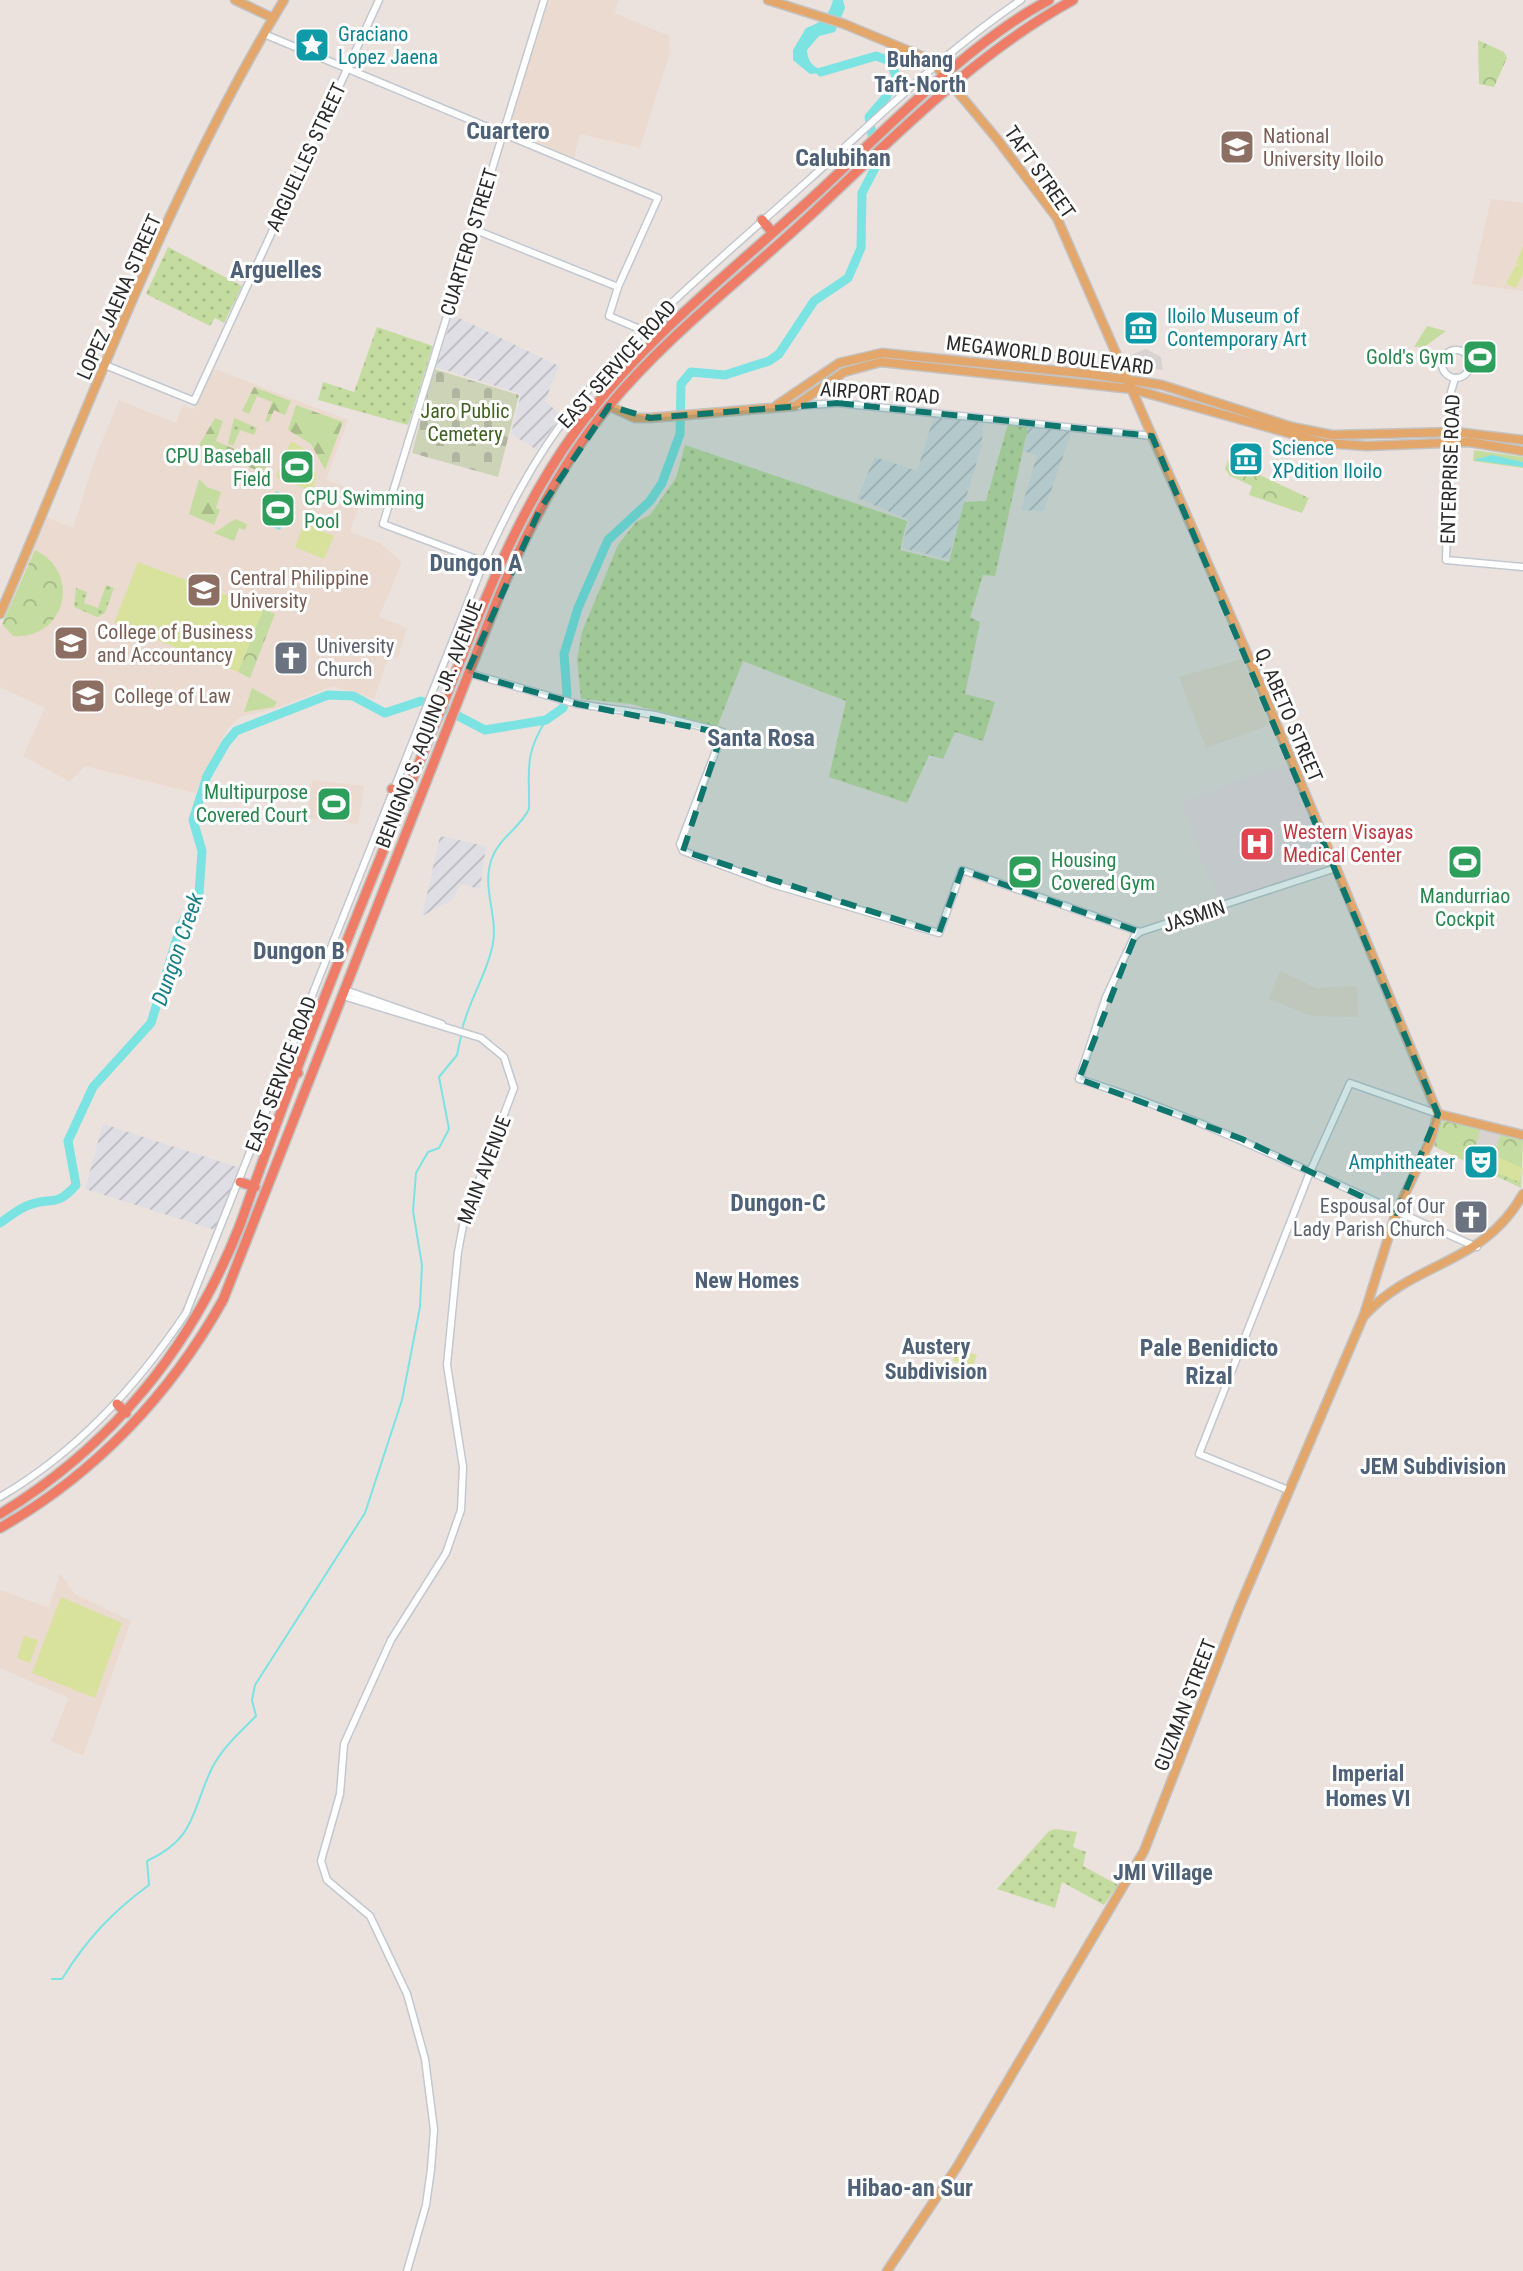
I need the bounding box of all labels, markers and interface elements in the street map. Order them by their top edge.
place label: Graciano Lopez Jaena [338,22,438,69]
place icon: Graciano Lopez Jaena [293,26,331,64]
district label: Buhang Taft-North [874,47,966,97]
street label: ARGUELLES STREET [261,79,351,235]
district label: Cuartero [466,117,550,145]
street label: TAFT STREET [999,121,1081,223]
place label: National University Iloilo [1263,124,1384,171]
school or university icon: National University Iloilo [1218,128,1256,166]
district label: Calubihan [795,144,891,172]
street label: CUARTERO STREET [435,165,503,319]
street label: LOPEZ JAENA STREET [72,211,166,383]
district label: Arguelles [230,256,322,284]
street label: EAST SERVICE ROAD [553,295,681,433]
place label: Iloilo Museum of Contemporary Art [1167,304,1307,351]
museum icon: Iloilo Museum of Contemporary Art [1122,309,1160,347]
street label: MEGAWORLD BOULEVARD [945,330,1155,380]
sports icon: Gold's Gym [1461,338,1499,376]
place label: Gold's Gym [1366,345,1454,369]
street label: AIRPORT ROAD [819,377,941,409]
street label: ENTERPRISE ROAD [1435,394,1465,544]
park label: Jaro Public Cemetery [421,399,509,446]
place label: Science XPdition Iloilo [1272,436,1382,483]
museum icon: Science XPdition Iloilo [1227,440,1265,478]
place label: CPU Baseball Field [165,444,271,491]
sports icon: CPU Baseball Field [278,448,316,486]
place label: CPU Swimming Pool [304,486,424,533]
sports icon: CPU Swimming Pool [259,491,297,529]
district label: Dungon A [430,549,523,577]
place label: Central Philippine University [230,566,369,613]
school or university icon: Central Philippine University [185,571,223,609]
street label: BENIGNO S. AQUINO JR. AVENUE [371,597,487,851]
place label: College of Business and Accountancy [97,620,253,667]
school or university icon: College of Business and Accountancy [52,624,90,662]
place label: University Church [317,634,394,681]
church icon: University Church [272,639,310,677]
street label: Q. ABETO STREET [1250,644,1328,786]
school or university icon: College of Law [69,677,107,715]
place label: College of Law [114,684,231,708]
district label: Santa Rosa [707,724,815,752]
place label: Multipurpose Covered Court [196,780,308,827]
sports icon: Multipurpose Covered Court [315,785,353,823]
place label: Western Visayas Medical Center [1283,820,1413,867]
hospital icon: Western Visayas Medical Center [1238,825,1276,863]
sports icon: Mandurriao Cockpit [1446,843,1484,881]
place label: Housing Covered Gym [1051,848,1155,895]
sports icon: Housing Covered Gym [1006,853,1044,891]
place label: Mandurriao Cockpit [1420,884,1510,931]
water label: Dungon Creek [147,889,209,1009]
street label: JASMIN [1160,895,1228,937]
district label: Dungon B [253,937,345,965]
street label: EAST SERVICE ROAD [240,993,322,1155]
street label: MAIN AVENUE [452,1112,516,1228]
theatre icon: Amphitheater [1462,1143,1500,1181]
place label: Amphitheater [1348,1150,1455,1174]
district label: Dungon-C [730,1189,826,1217]
place label: Espousal of Our Lady Parish Church [1293,1194,1445,1241]
church icon: Espousal of Our Lady Parish Church [1452,1198,1490,1236]
district label: New Homes [695,1268,799,1293]
district label: Austery Subdivision [885,1334,987,1384]
district label: Pale Benidicto Rizal [1140,1334,1278,1390]
district label: JEM Subdivision [1360,1454,1506,1479]
street label: GUZMAN STREET [1149,1636,1221,1774]
district label: Imperial Homes VI [1325,1761,1411,1811]
district label: JMI Village [1113,1860,1213,1885]
district label: Hibao-an Sur [847,2174,973,2202]

